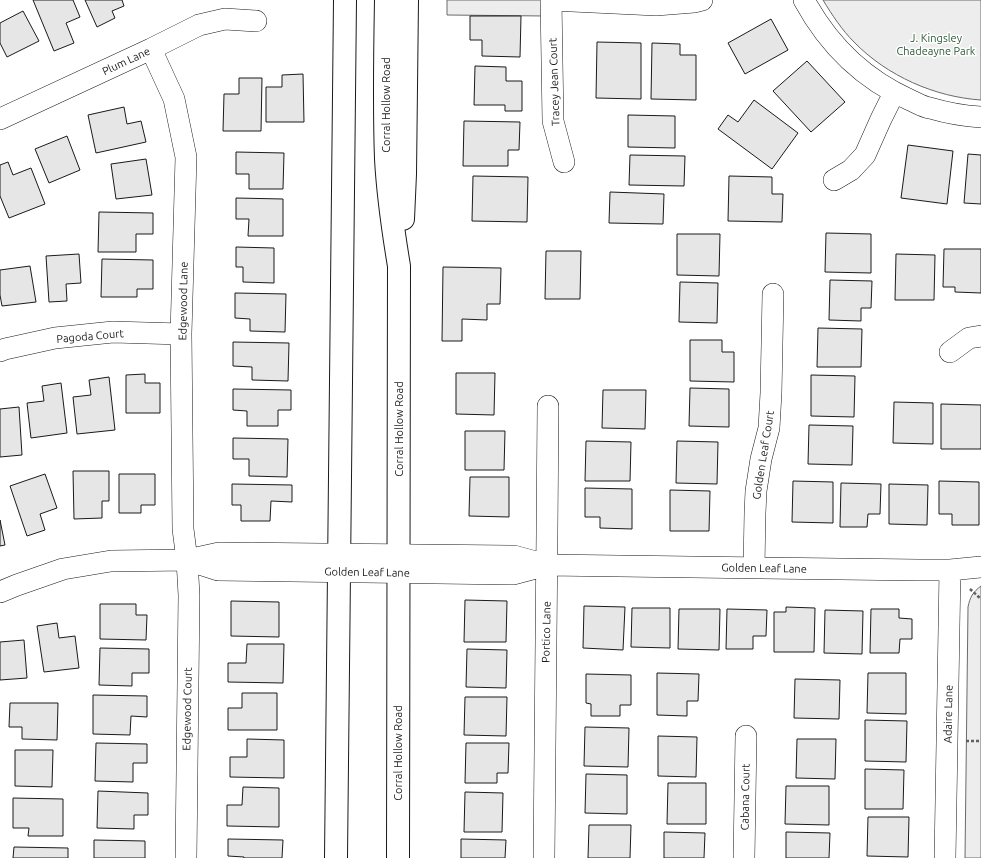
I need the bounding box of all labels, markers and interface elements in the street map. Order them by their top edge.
park label: J. Kingsley Chadeayne Park [897,32,976,57]
street label: Tracey Jean Court [546,37,562,126]
street label: Plum Lane [100,45,152,77]
street label: Corral Hollow Road [380,57,392,153]
street label: Edgewood Lane [176,261,190,341]
street label: Pagoda Court [56,327,125,345]
street label: Corral Hollow Road [393,381,405,477]
street label: Golden Leaf Court [750,409,776,500]
street label: Golden Leaf Lane [721,561,807,575]
street label: Golden Leaf Lane [324,565,410,579]
street label: Portico Lane [539,601,553,663]
street label: Edgewood Court [180,667,194,751]
street label: Adaire Lane [941,685,955,743]
street label: Corral Hollow Road [392,705,404,801]
street label: Cabana Court [738,763,752,831]

